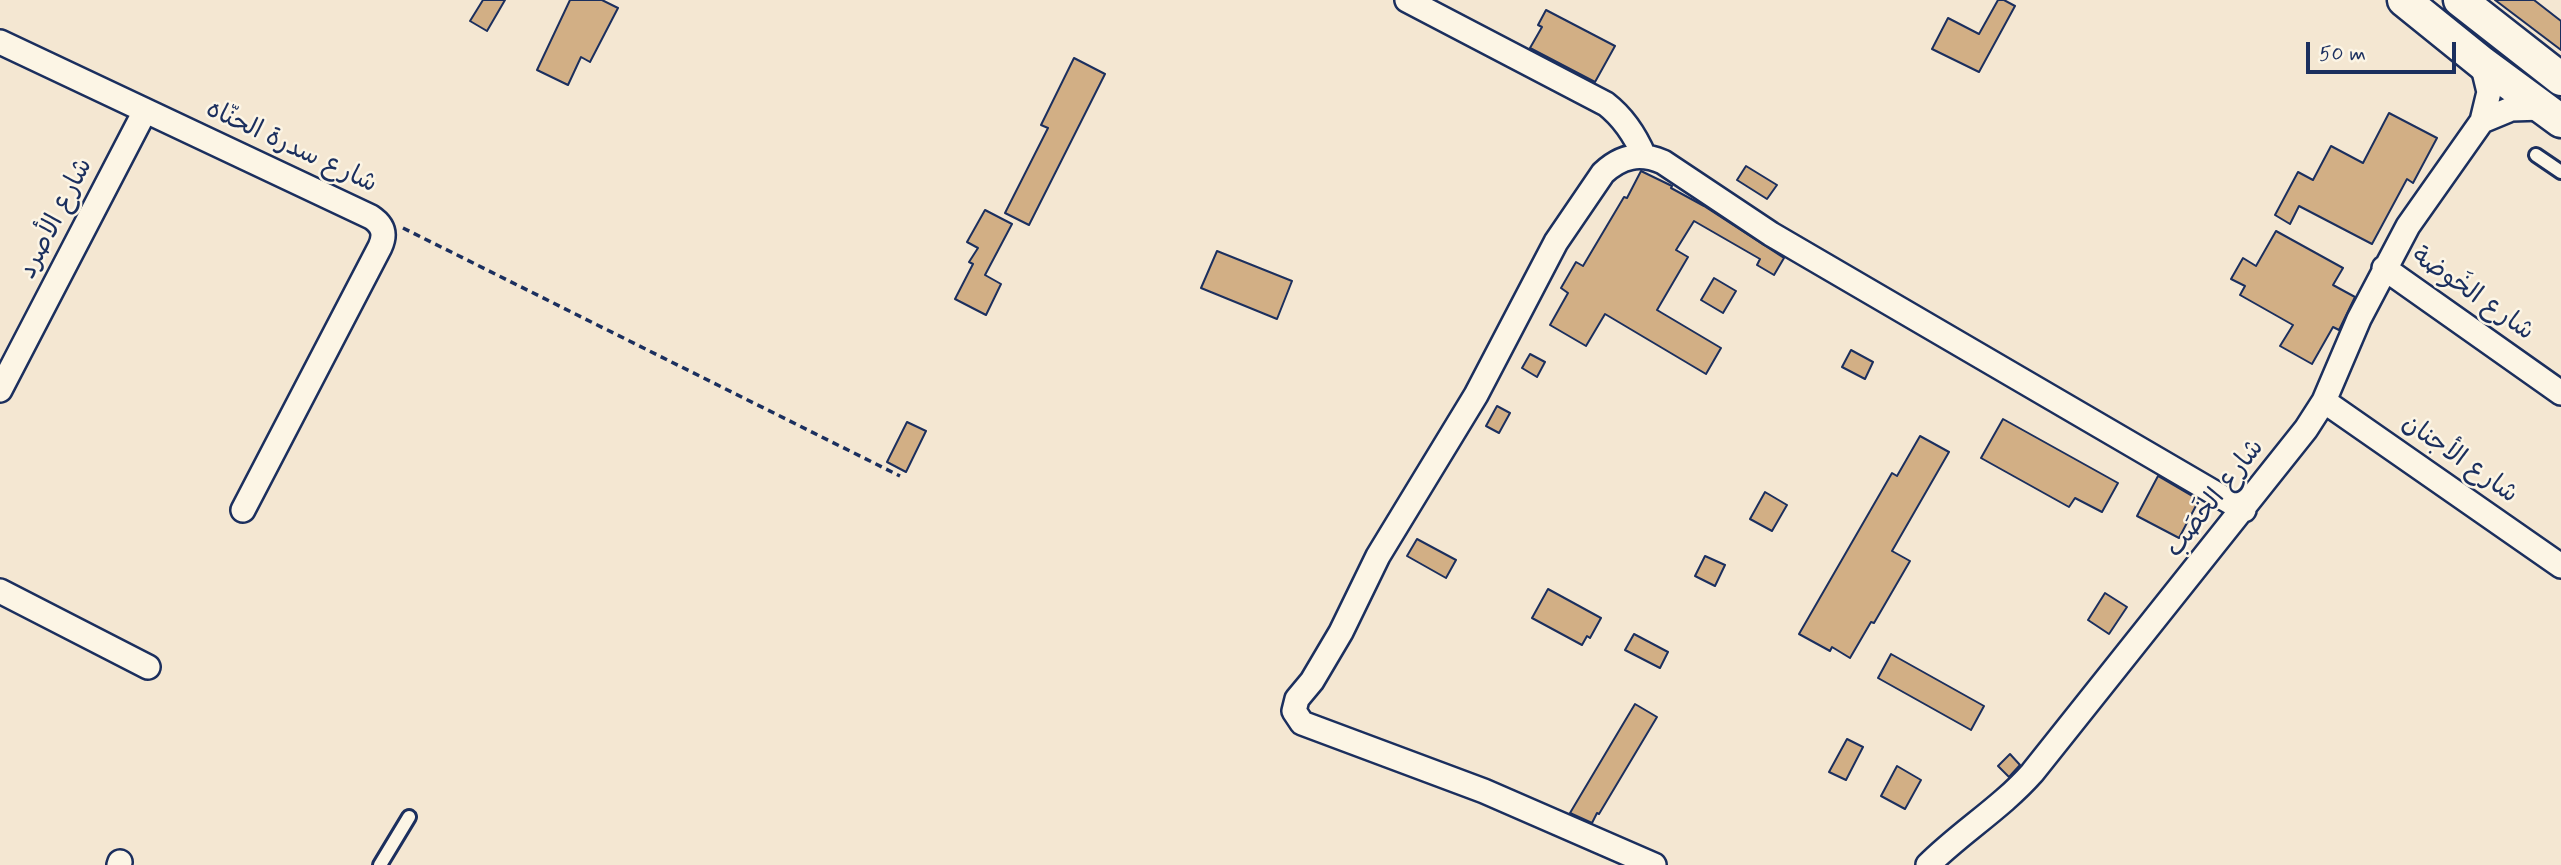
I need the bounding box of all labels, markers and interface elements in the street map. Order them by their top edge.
scale bar [2309,28,2460,72]
text: 50 m [2319,40,2366,68]
street label: شارع سدرة الحنّاه [201,95,381,201]
street label: شارع الأصرد [13,154,101,284]
street label: شارع الخَوضة [2405,241,2539,349]
street label: شارع الأجنان [2395,409,2523,511]
street label: شارع الخَصَب [2160,434,2272,564]

